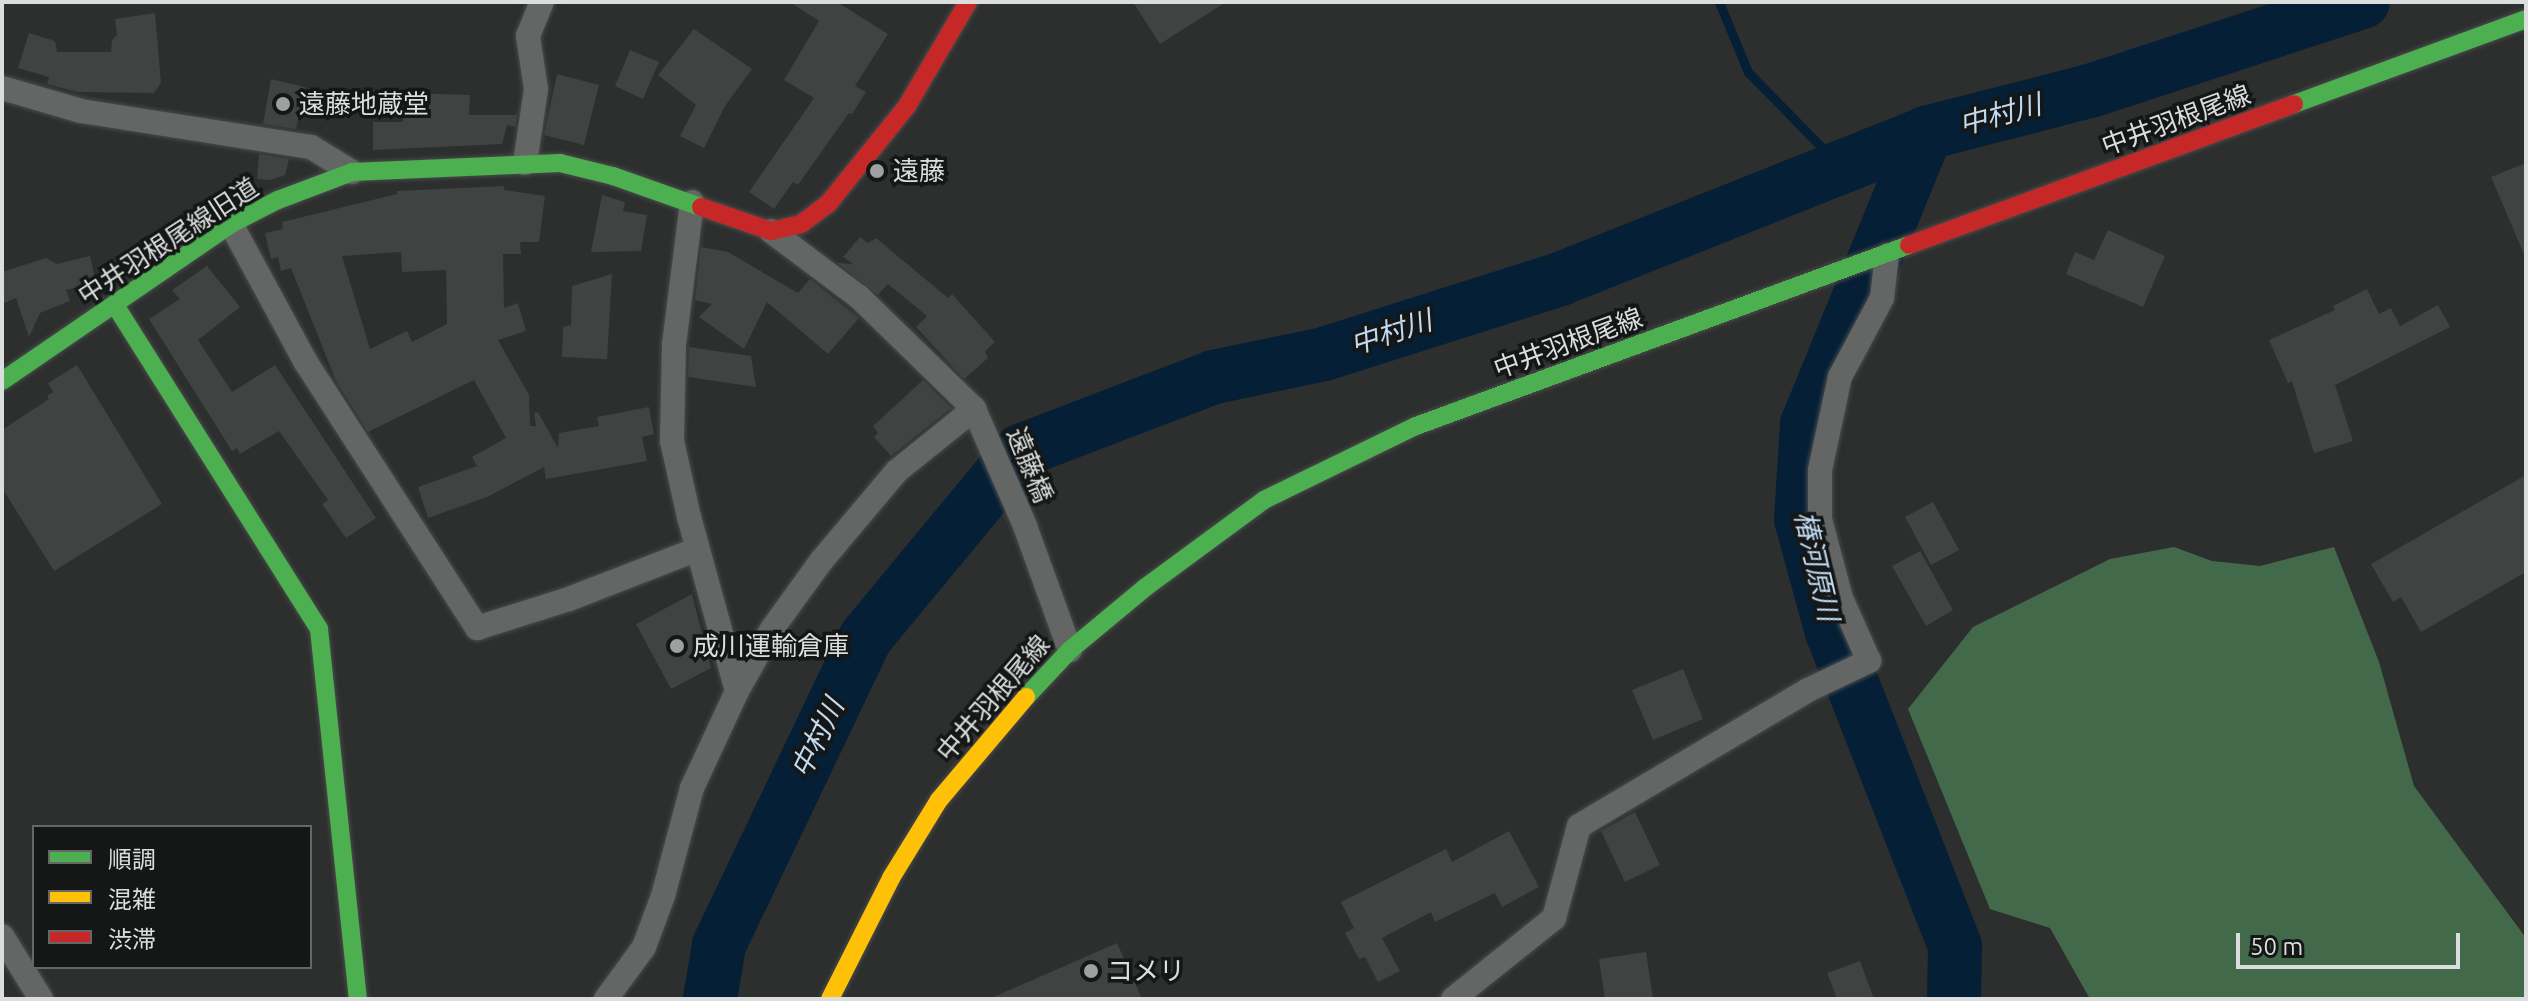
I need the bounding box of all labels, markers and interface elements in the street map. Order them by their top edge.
street label: 中井羽根尾線 [2097,79,2255,161]
water label: 中村川 [1955,87,2045,141]
place label: 遠藤地蔵堂 [299,88,429,120]
marker: 遠藤地蔵堂 [274,95,292,113]
place label: 遠藤 [893,155,945,187]
marker: 遠藤 [868,162,886,180]
street label: 中井羽根尾線旧道 [72,171,264,311]
street label: 中井羽根尾線 [1489,302,1647,384]
water label: 中村川 [1346,303,1436,361]
street label: 遠藤橋 [1001,423,1059,507]
water label: 椿河原川 [1788,508,1846,624]
street label: 中井羽根尾線 [930,629,1056,767]
place label: 成川運輸倉庫 [693,630,849,662]
marker: 成川運輸倉庫 [668,637,686,655]
water label: 中村川 [783,693,851,783]
legend [32,825,312,969]
text: 順調 [108,846,156,873]
text: 混雑 [108,886,156,913]
scale bar [2240,917,2464,967]
text: 渋滞 [108,926,156,953]
text: 50 m [2250,933,2303,960]
place label: コメリ [1107,955,1185,987]
marker: コメリ [1082,962,1100,980]

